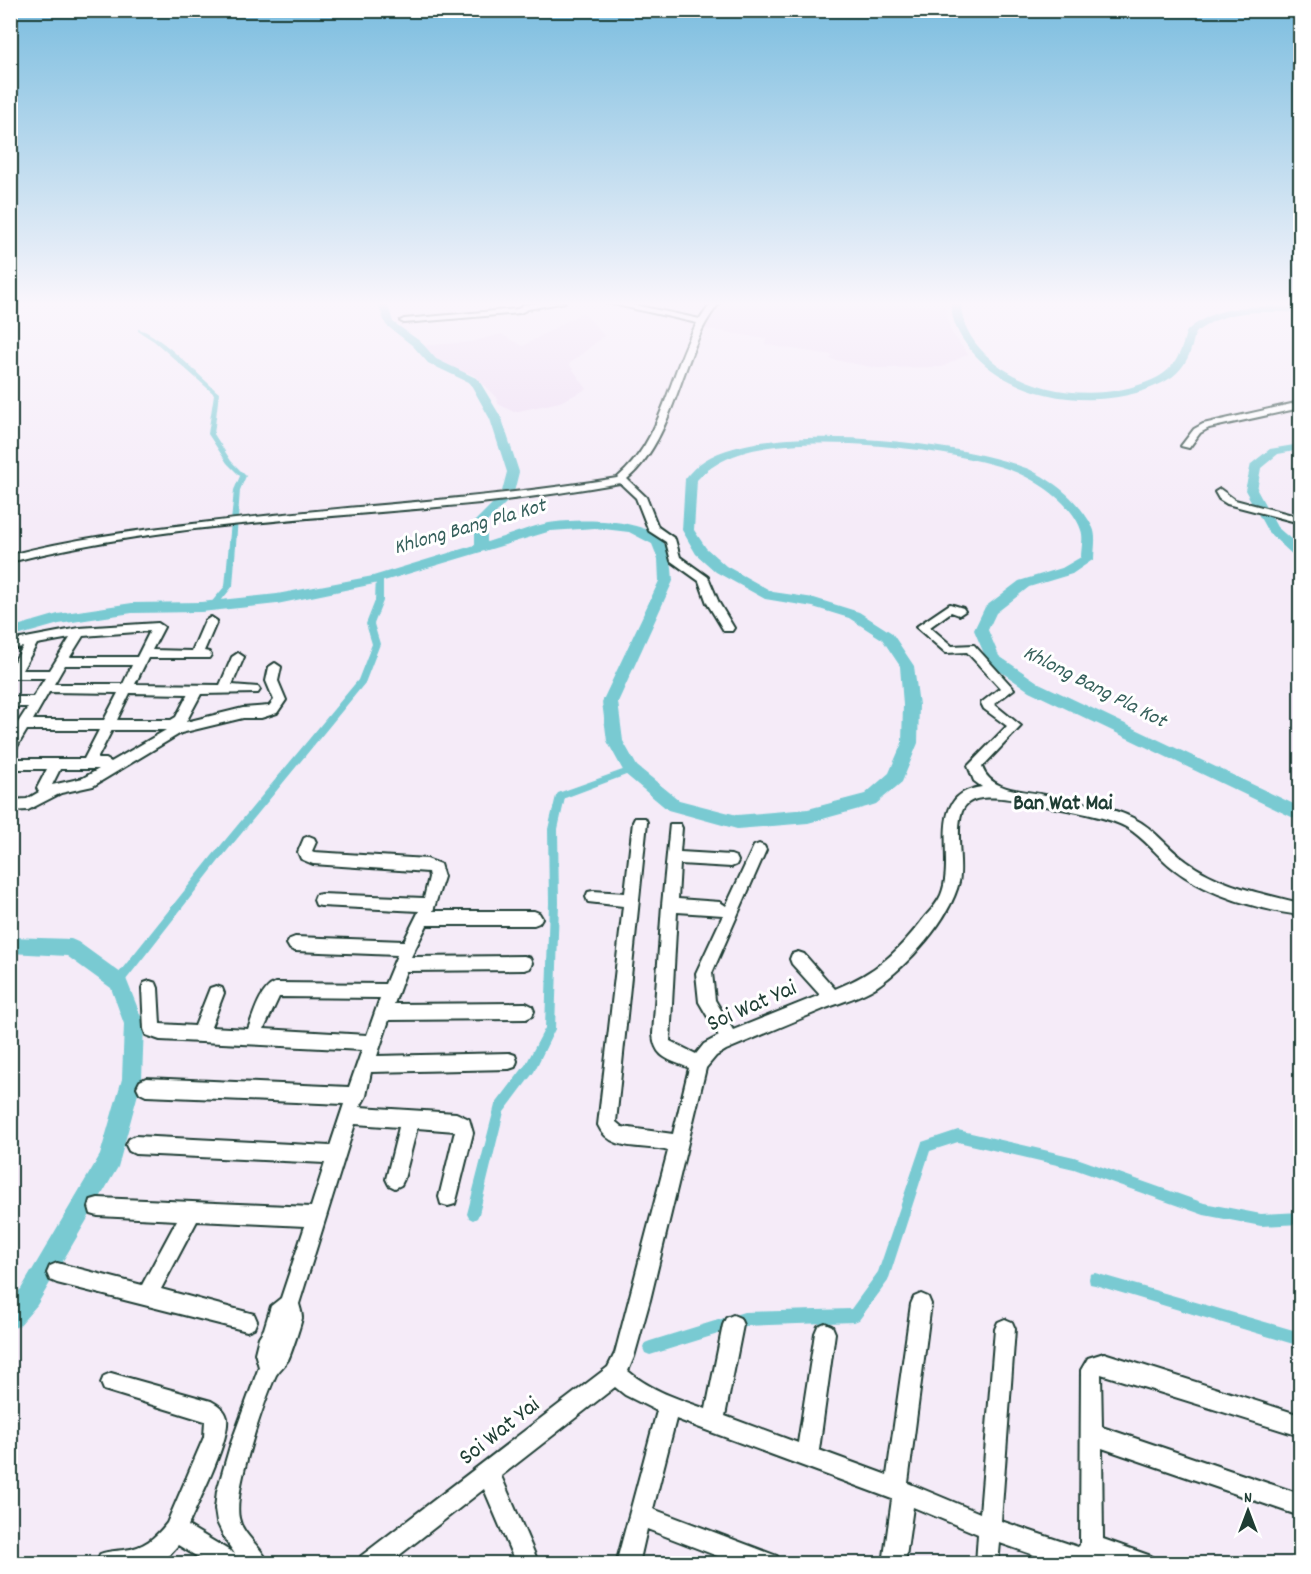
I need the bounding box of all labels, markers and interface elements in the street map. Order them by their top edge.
water label: Khlong Bang Pla Kot [390,491,552,564]
water label: Khlong Bang Pla Kot [1017,639,1173,738]
district label: Ban Wat Mai [1013,789,1113,820]
street label: Soi Wat Yai [702,972,802,1042]
street label: Soi Wat Yai [452,1389,548,1475]
north arrow [1218,1481,1278,1541]
text: N [1244,1487,1252,1510]

